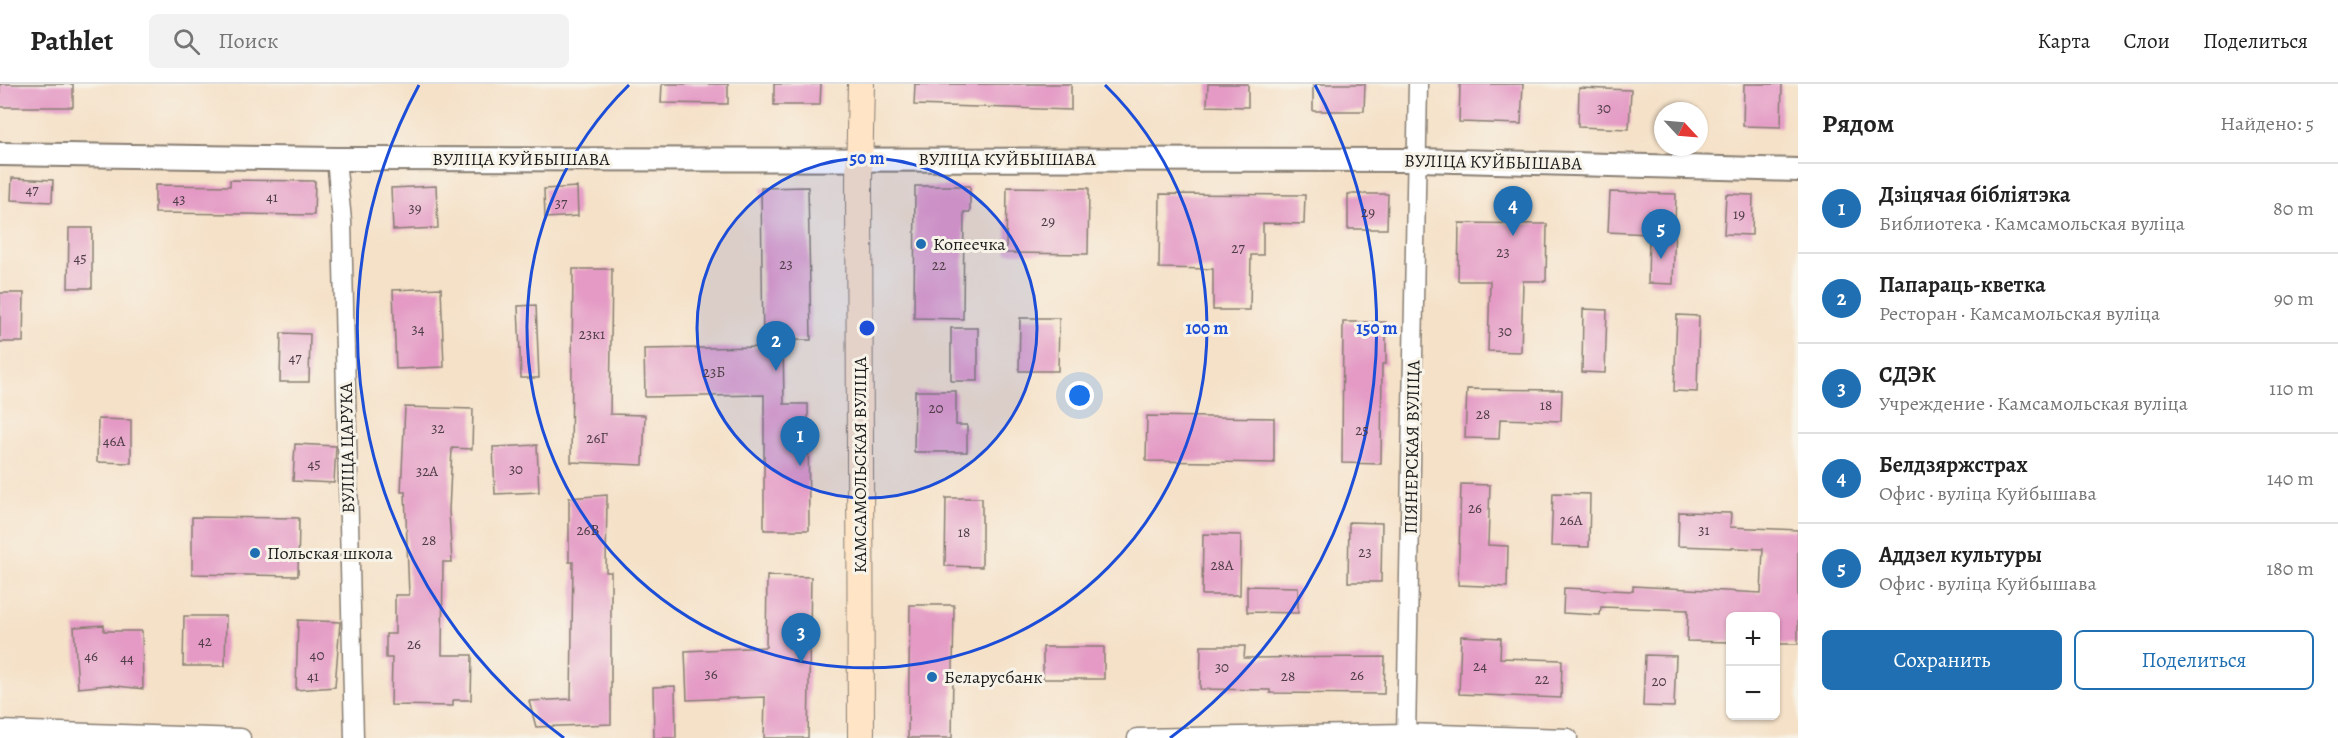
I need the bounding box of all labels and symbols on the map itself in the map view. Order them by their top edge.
house number: 30 [1597,98,1611,118]
north arrow [1654,102,1708,156]
text: 50 m [850,146,884,170]
street label: ВУЛІЦА КУЙБЫШАВА [432,147,610,171]
street label: ВУЛІЦА КУЙБЫШАВА [918,147,1096,171]
street label: ВУЛІЦА КУЙБЫШАВА [1404,148,1582,176]
house number: 47 [25,180,39,200]
pin: 4 [1494,186,1532,236]
house number: 41 [266,187,278,207]
house number: 43 [172,189,186,209]
house number: 37 [555,193,568,213]
house number: 39 [408,198,422,218]
house number: 29 [1361,202,1375,222]
house number: 19 [1733,204,1745,224]
pin: 5 [1642,210,1680,259]
house number: 29 [1041,211,1055,231]
place label: Копеечка [933,232,1006,256]
marker: Копеечка [914,237,928,251]
house number: 27 [1231,238,1245,258]
house number: 23 [1496,242,1510,262]
house number: 45 [73,248,87,268]
house number: 23 [779,254,793,274]
house number: 22 [932,255,946,275]
text: 100 m [1186,316,1228,340]
text: 150 m [1356,316,1398,340]
centre of rings [857,318,877,338]
house number: 34 [411,319,425,339]
house number: 30 [1498,321,1512,341]
pin: 2 [756,322,796,371]
house number: 23к1 [579,324,605,344]
house number: 47 [288,348,302,368]
street label: КАМСАМОЛЬСКАЯ ВУЛІЦА [848,356,872,573]
street label: ПІЯНЕРСКАЯ ВУЛІЦА [1398,359,1426,534]
house number: 23Б [703,362,725,382]
your location [1065,381,1094,410]
street label: ВУЛІЦА ЦАРУКА [334,382,360,514]
house number: 18 [1540,395,1552,415]
house number: 20 [928,398,944,418]
house number: 28 [1476,404,1490,424]
pin: 1 [780,416,820,466]
house number: 32 [431,418,445,438]
house number: 25 [1355,420,1369,440]
house number: 26Г [586,428,608,448]
house number: 46А [103,431,125,451]
house number: 45 [307,454,321,474]
house number: 30 [509,459,523,479]
house number: 32А [416,461,438,481]
house number: 26 [1468,498,1482,518]
house number: 26А [1560,510,1583,530]
house number: 26В [576,520,600,540]
house number: 31 [1698,520,1710,540]
house number: 18 [958,522,970,542]
house number: 28 [422,530,436,550]
place label: Польская школа [267,541,393,565]
house number: 23 [1358,542,1372,562]
marker: Польская школа [248,546,262,560]
house number: 28А [1210,555,1234,575]
pin: 3 [782,614,820,663]
house number: 42 [198,631,212,651]
house number: 26 [407,634,421,654]
house number: 40 [310,645,324,665]
house number: 46 [84,646,98,666]
house number: 44 [120,648,134,668]
house number: 24 [1473,656,1487,676]
house number: 30 [1215,657,1229,677]
house number: 36 [704,664,718,684]
place label: Беларусбанк [944,665,1043,689]
house number: 26 [1350,665,1364,685]
house number: 41 [307,666,319,686]
house number: 28 [1281,666,1295,686]
house number: 22 [1535,669,1549,689]
marker: Беларусбанк [925,670,939,684]
house number: 20 [1651,671,1667,691]

